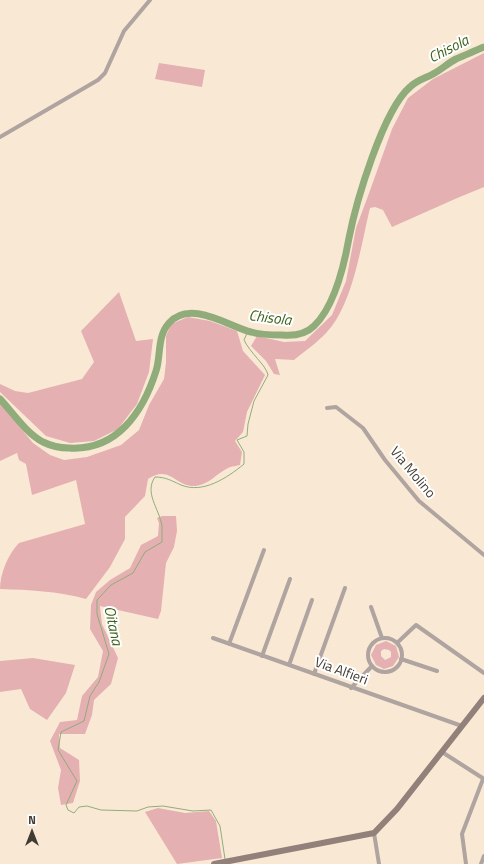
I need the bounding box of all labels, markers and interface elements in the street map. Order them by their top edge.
water label: Chisola [426,32,472,68]
water label: Chisola [248,307,292,331]
street label: Via Molino [386,444,438,502]
water label: Oitana [99,605,125,647]
street label: Via Alfieri [312,655,370,689]
north arrow [12,812,52,852]
text: N [28,812,36,828]

